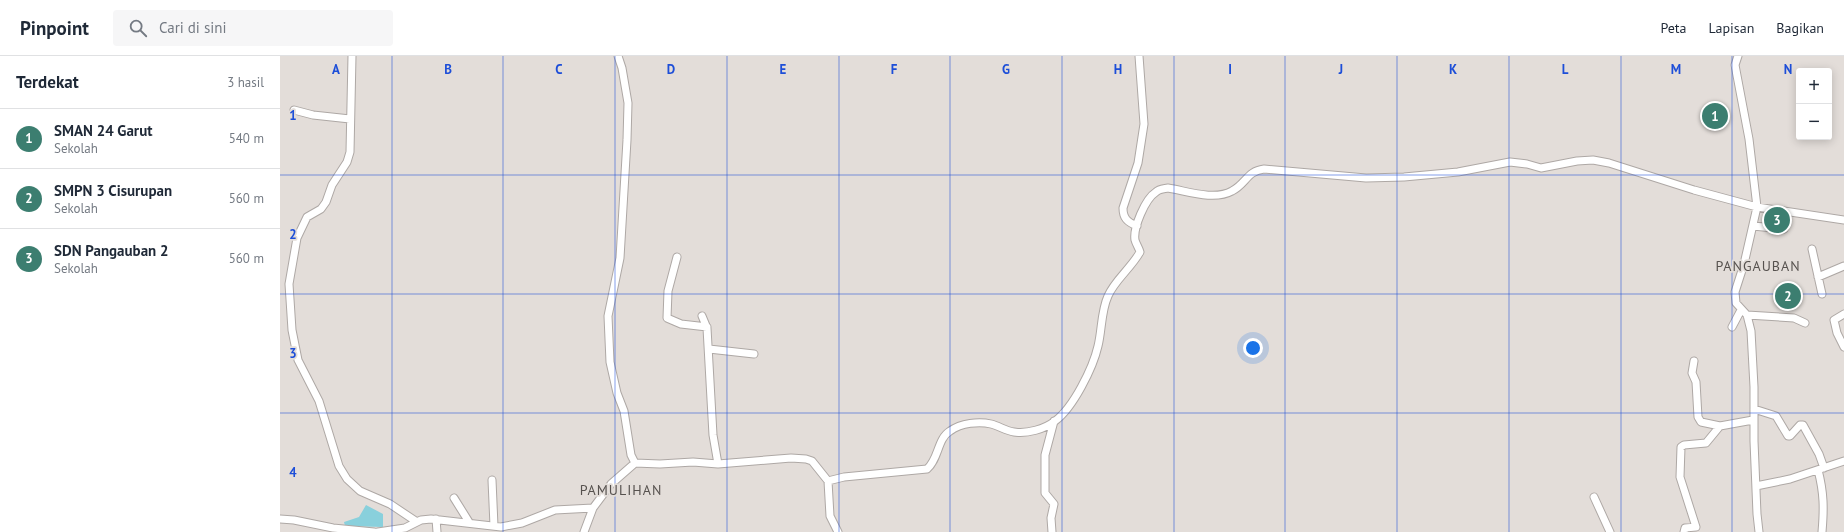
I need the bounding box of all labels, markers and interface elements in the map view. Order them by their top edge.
search box [113,10,393,46]
text: Pinpoint [20,16,89,40]
icon: search [127,17,149,39]
text: Cari di sini [159,18,226,37]
text: Peta [1660,19,1687,37]
text: Lapisan [1709,19,1754,37]
text: Bagikan [1776,19,1824,37]
text: A [332,61,340,78]
text: B [444,61,452,78]
text: C [555,61,563,78]
text: D [667,61,675,78]
text: E [780,61,787,78]
text: F [891,61,898,78]
text: G [1002,61,1010,78]
text: H [1114,61,1122,78]
text: I [1228,61,1232,78]
text: J [1338,61,1343,78]
text: K [1449,61,1457,78]
text: L [1562,61,1569,78]
text: M [1671,61,1681,78]
text: N [1784,61,1792,78]
map controls [1796,68,1832,140]
button: + [1796,68,1832,104]
text: Terdekat [16,71,79,93]
text: 3 hasil [227,74,264,91]
pin: 1 [1702,101,1728,131]
button: − [1796,104,1832,140]
text: 1 [289,107,297,124]
text: SMAN 24 Garut [54,121,152,140]
text: 1 [25,130,33,147]
text: 540 m [229,130,264,147]
text: Sekolah [54,140,98,157]
text: SMPN 3 Cisurupan [54,181,172,200]
text: 2 [25,190,33,207]
text: 560 m [229,190,264,207]
text: Sekolah [54,200,98,217]
pin: 3 [1764,205,1790,235]
text: 2 [289,226,297,243]
text: SDN Pangauban 2 [54,241,169,260]
text: 3 [25,250,33,267]
text: 560 m [229,250,264,267]
district label: PANGAUBAN [1715,257,1801,275]
text: Sekolah [54,260,98,277]
pin: 2 [1775,281,1801,311]
your location [1243,338,1263,358]
text: 3 [289,345,297,362]
text: 4 [289,464,297,481]
district label: PAMULIHAN [580,481,662,499]

